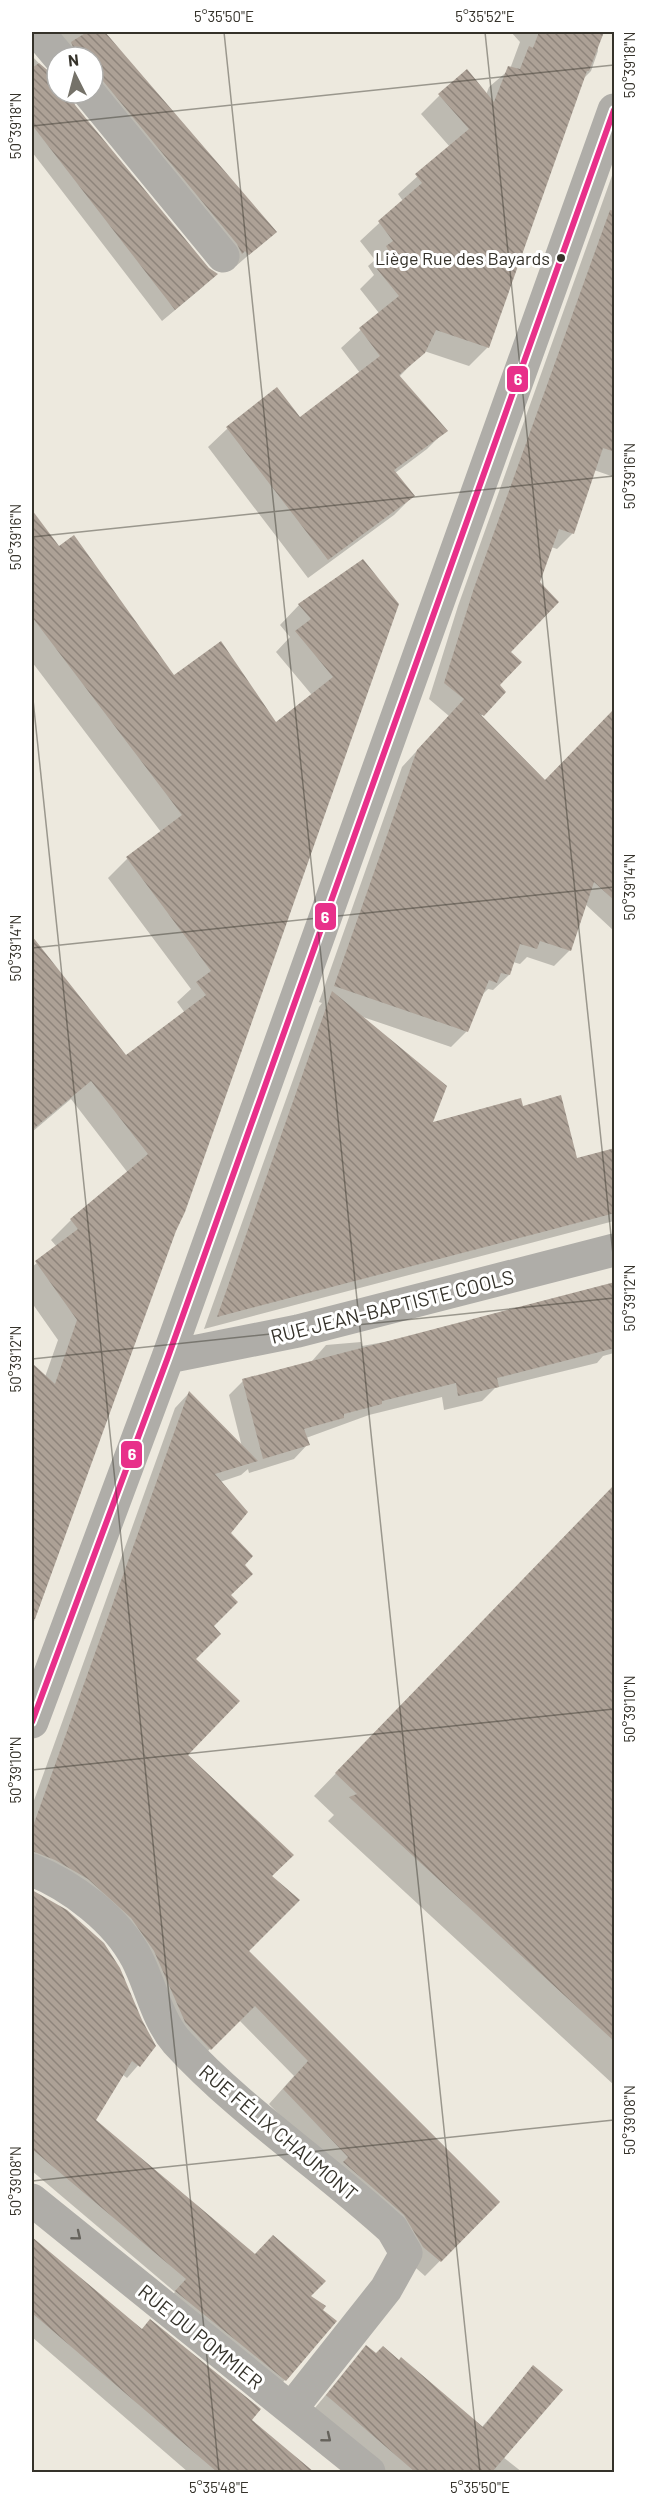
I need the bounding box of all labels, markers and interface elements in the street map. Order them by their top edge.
text: 5°35'50"E [194,7,254,25]
text: 5°35'52"E [455,7,515,25]
text: 50°39'18"N [620,32,638,98]
north arrow [45,45,105,105]
text: N [67,50,80,70]
text: 50°39'18"N [6,93,24,159]
place label: Liège Rue des Bayards [375,247,550,269]
marker: Liège Rue des Bayards [555,252,567,264]
line badge: 6 [506,365,529,393]
text: 6 [514,369,523,388]
text: 50°39'16"N [620,443,638,509]
text: 50°39'16"N [6,504,24,570]
text: 50°39'14"N [620,854,638,920]
line badge: 6 [314,902,337,931]
text: 6 [321,907,330,926]
text: 50°39'14"N [6,915,24,981]
street label: RUE JEAN-BAPTISTE COOLS [268,1264,516,1348]
text: 50°39'12"N [620,1265,638,1331]
text: 50°39'12"N [6,1326,24,1392]
line badge: 6 [120,1440,143,1469]
text: 6 [128,1444,137,1463]
text: 50°39'10"N [620,1675,638,1743]
text: 50°39'10"N [6,1736,24,1804]
street label: RUE FÉLIX CHAUMONT [195,2059,363,2205]
text: 50°39'08"N [620,2085,638,2155]
text: 50°39'08"N [6,2146,24,2216]
one-way arrow [70,2229,81,2240]
street label: RUE DU POMMIER [134,2279,268,2393]
one-way arrow [320,2431,331,2442]
text: 5°35'48"E [189,2478,249,2496]
text: 5°35'50"E [450,2478,510,2496]

